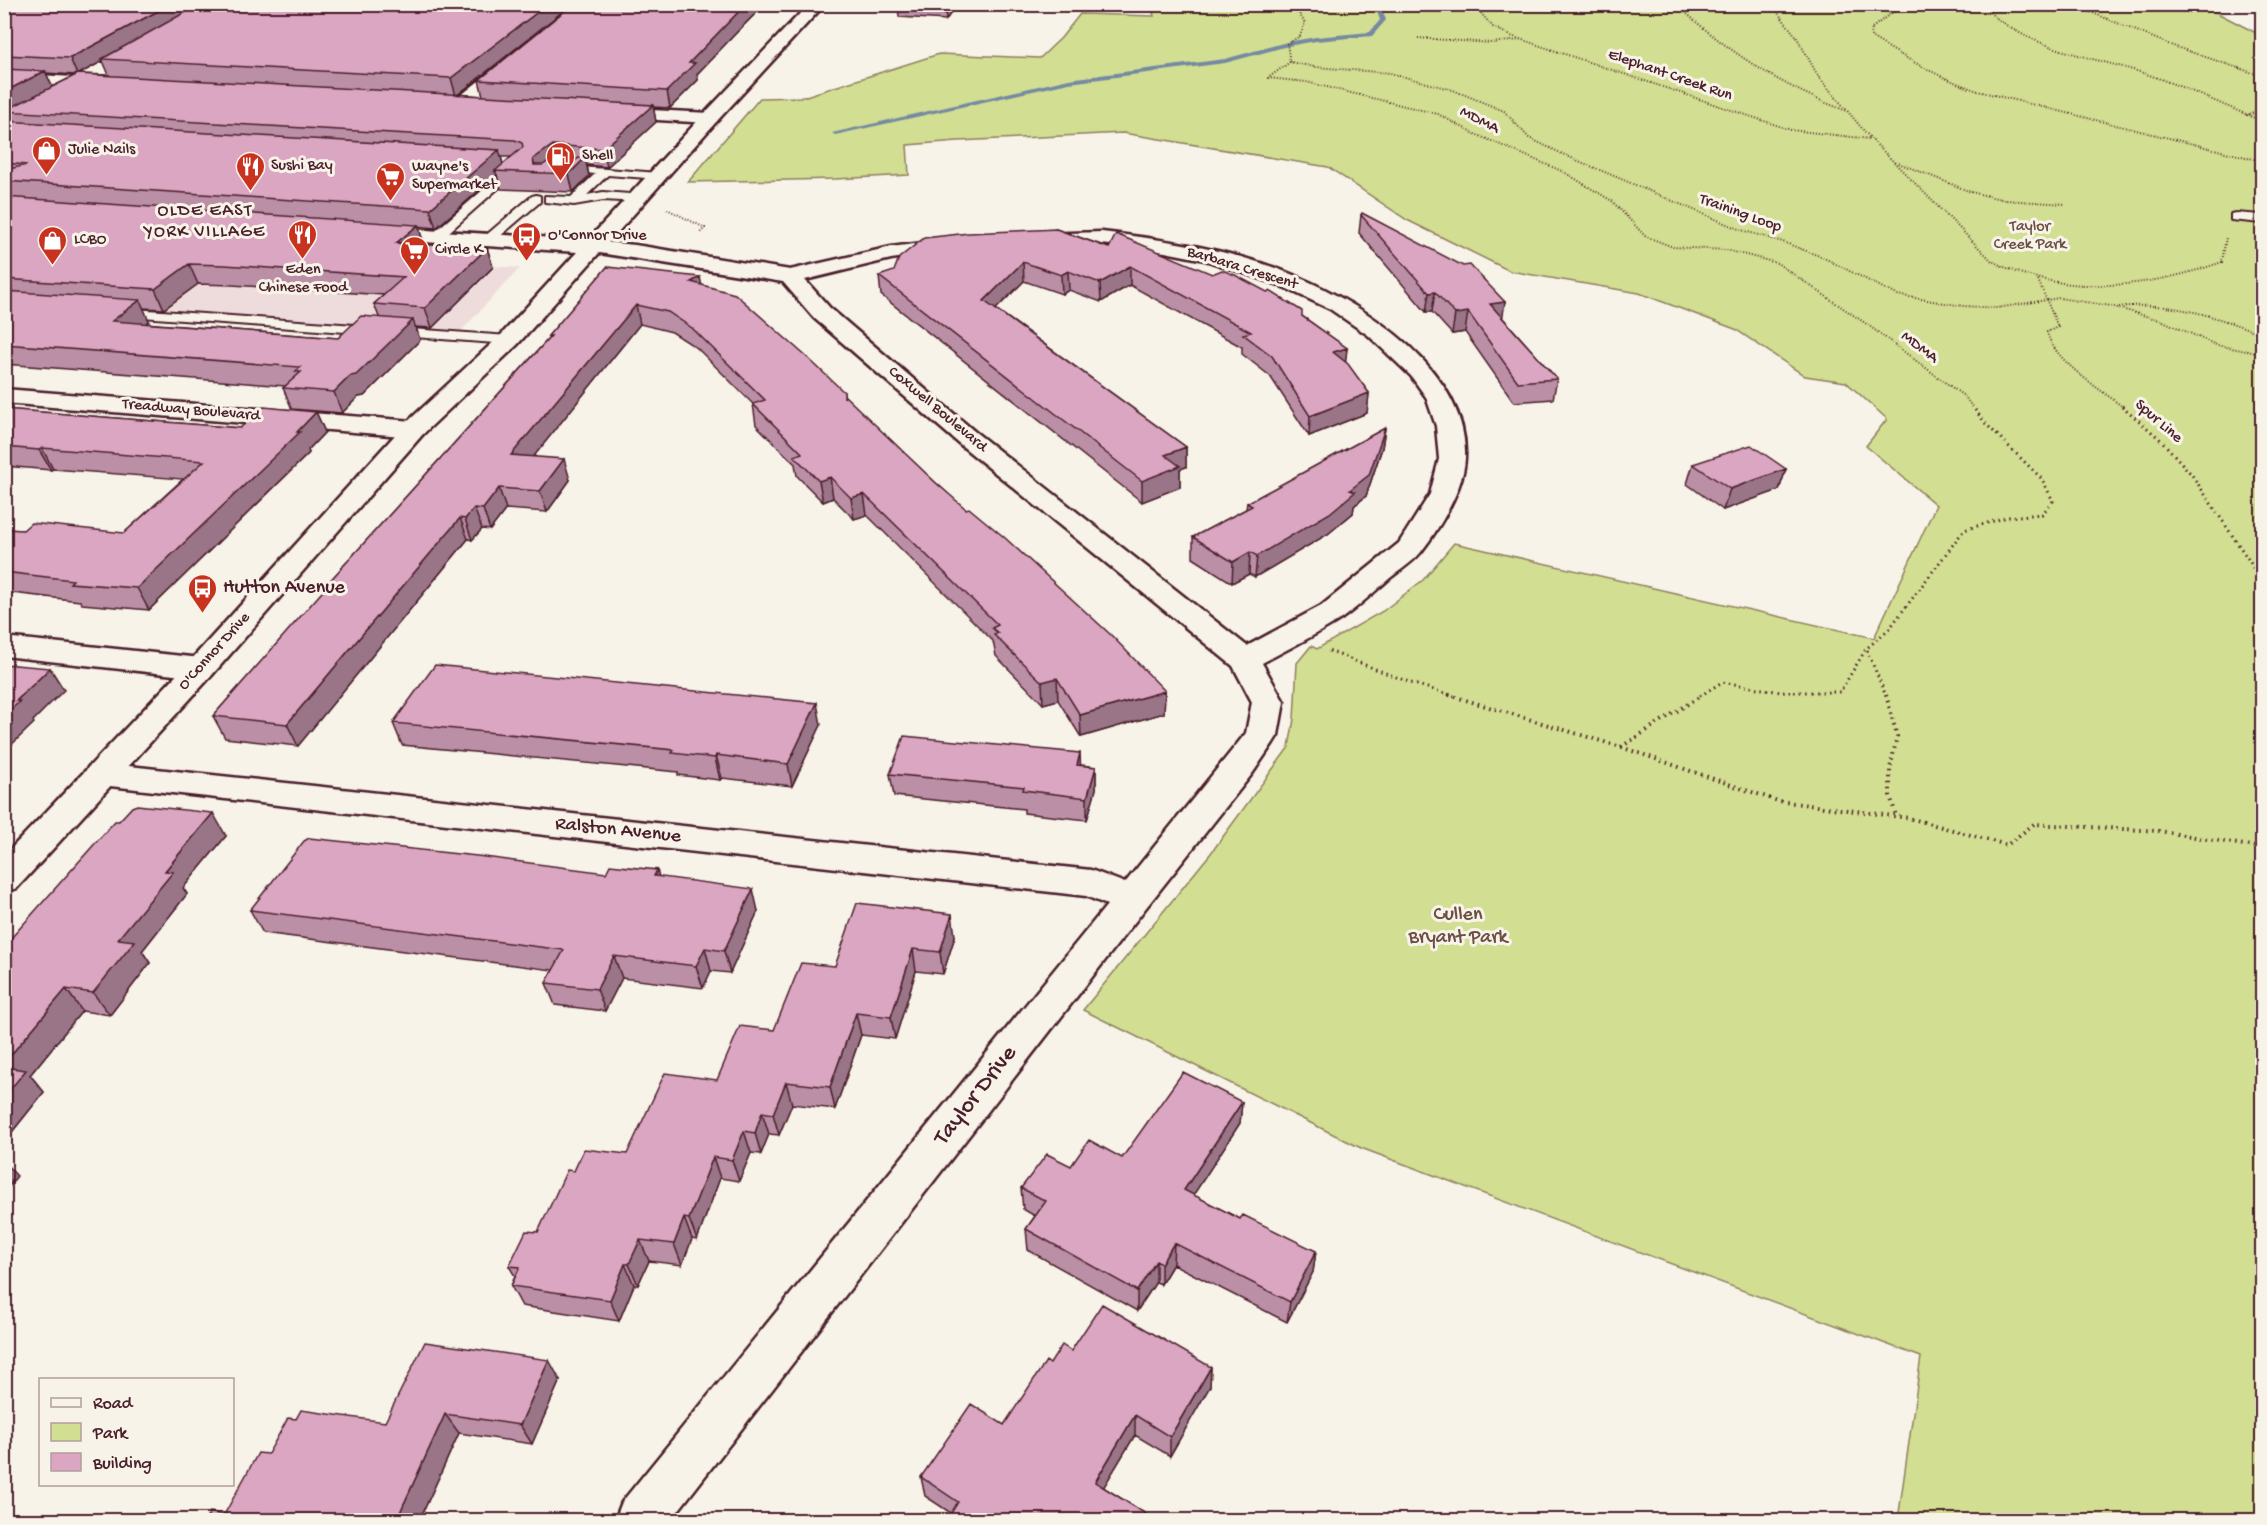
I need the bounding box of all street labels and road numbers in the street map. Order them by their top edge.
street label: Elephant Creek Run [1605,46,1735,106]
street label: MDMA [1456,103,1503,140]
street label: Training Loop [1695,190,1784,238]
street label: Barbara Crescent [1183,243,1301,295]
street label: MDMA [1896,328,1943,369]
street label: Coxwell Boulevard [884,363,992,458]
street label: Treadway Boulevard [120,395,262,427]
street label: Spur Line [2130,396,2186,448]
street label: O'Connor Drive [175,608,256,695]
street label: Ralston Avenue [554,813,683,849]
street label: Taylor Drive [927,1040,1024,1153]

